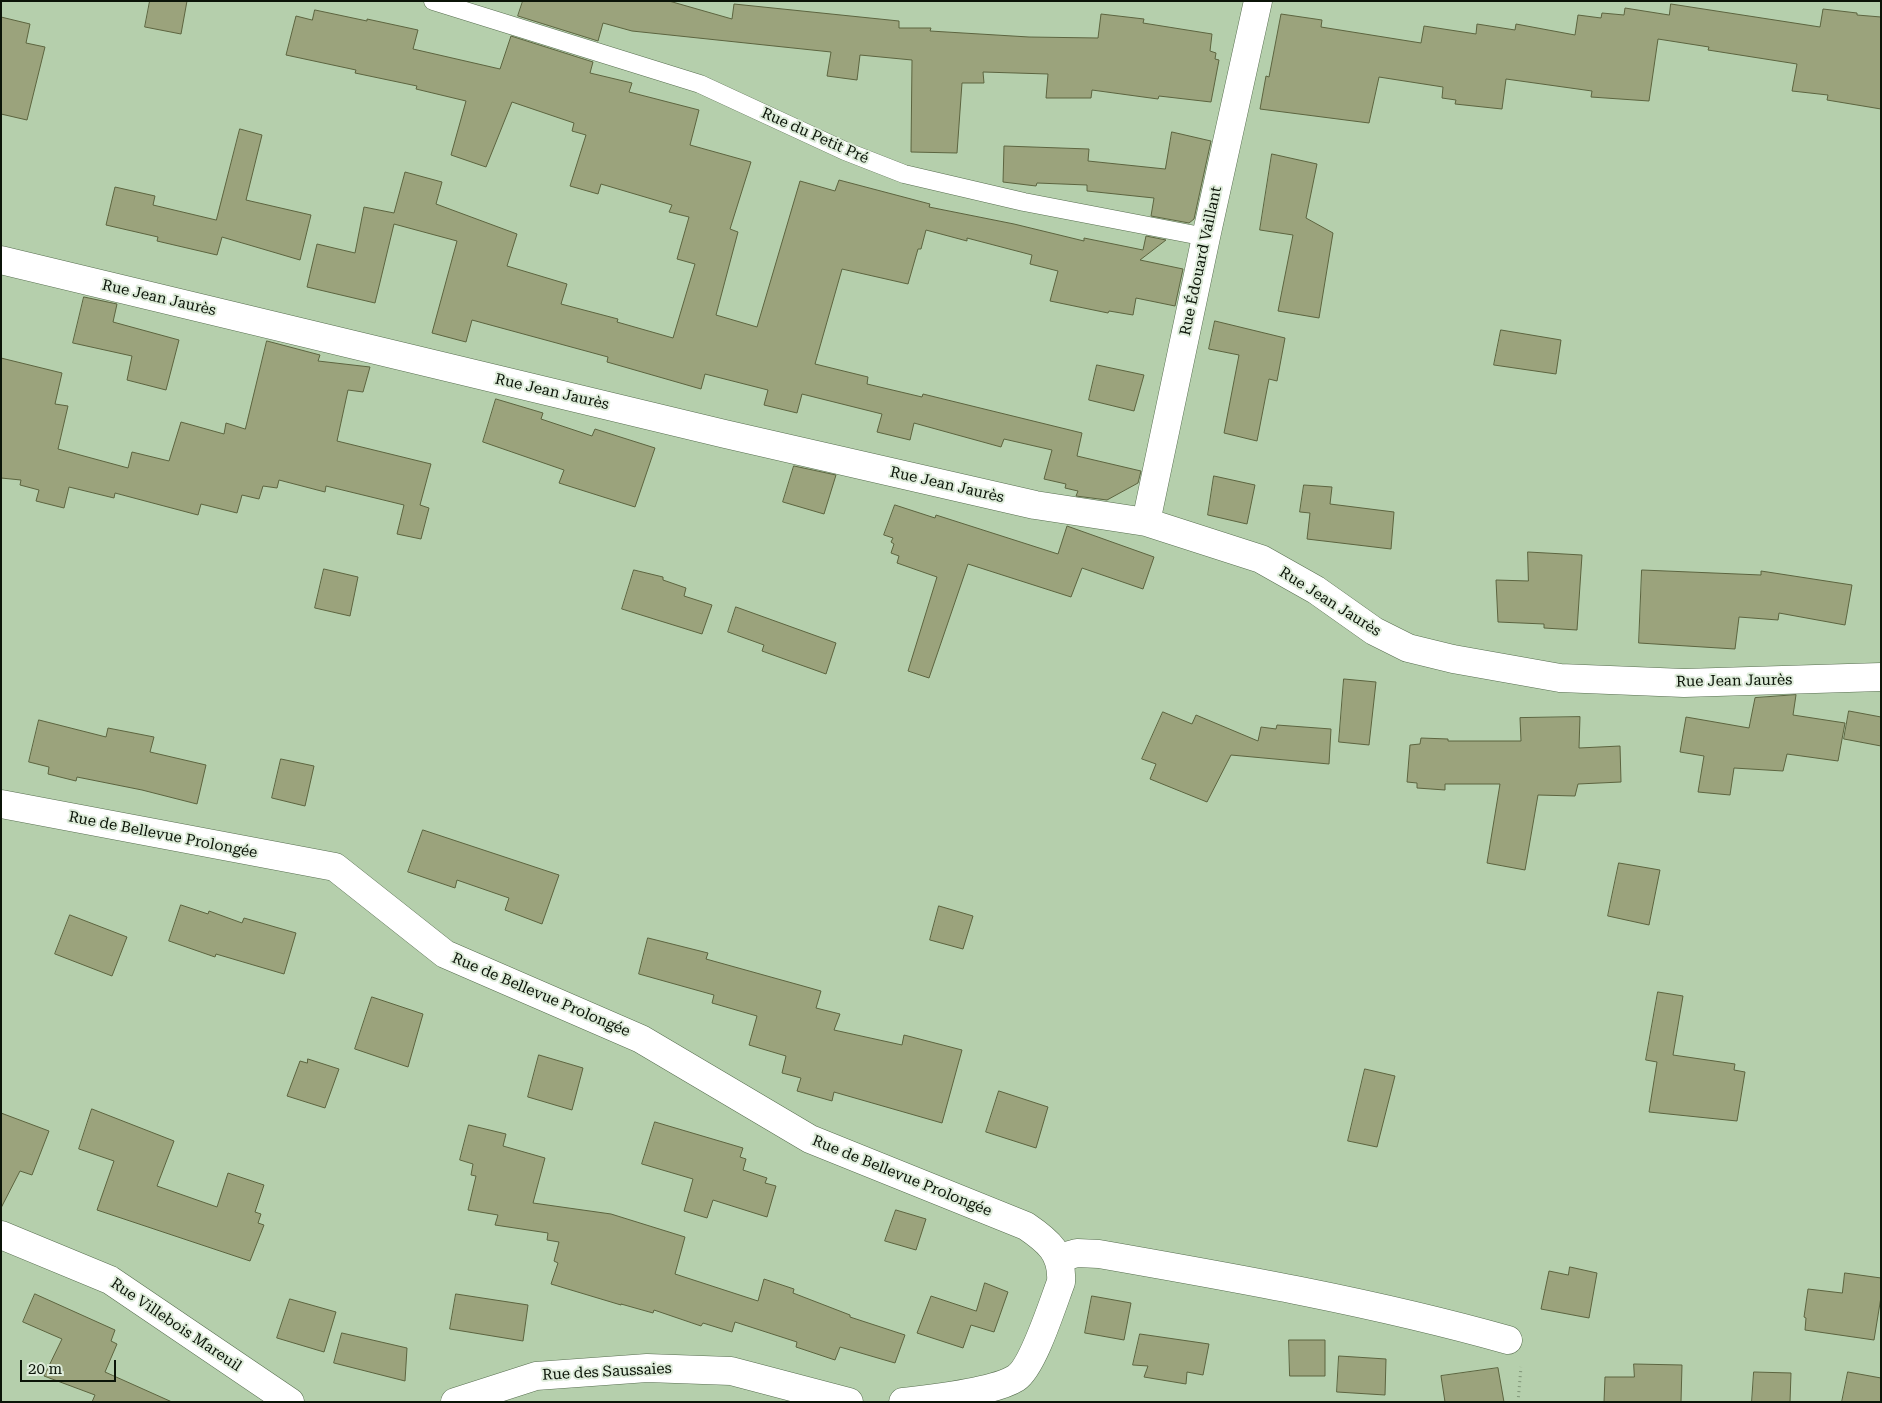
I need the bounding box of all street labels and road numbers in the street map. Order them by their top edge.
street label: Rue du Petit Pré [759,104,871,168]
street label: Rue Édouard Vaillant [1176,185,1226,337]
street label: Rue Jean Jaurès [100,276,218,320]
street label: Rue Jean Jaurès [493,370,611,414]
street label: Rue Jean Jaurès [888,463,1006,507]
street label: Rue Jean Jaurès [1276,564,1384,640]
street label: Rue Jean Jaurès [1676,671,1792,691]
street label: Rue de Bellevue Prolongée [67,808,259,862]
street label: Rue de Bellevue Prolongée [449,949,633,1041]
street label: Rue de Bellevue Prolongée [810,1132,994,1220]
street label: Rue Villebois Mareuil [107,1274,245,1376]
street label: Rue des Saussaies [542,1360,672,1384]

